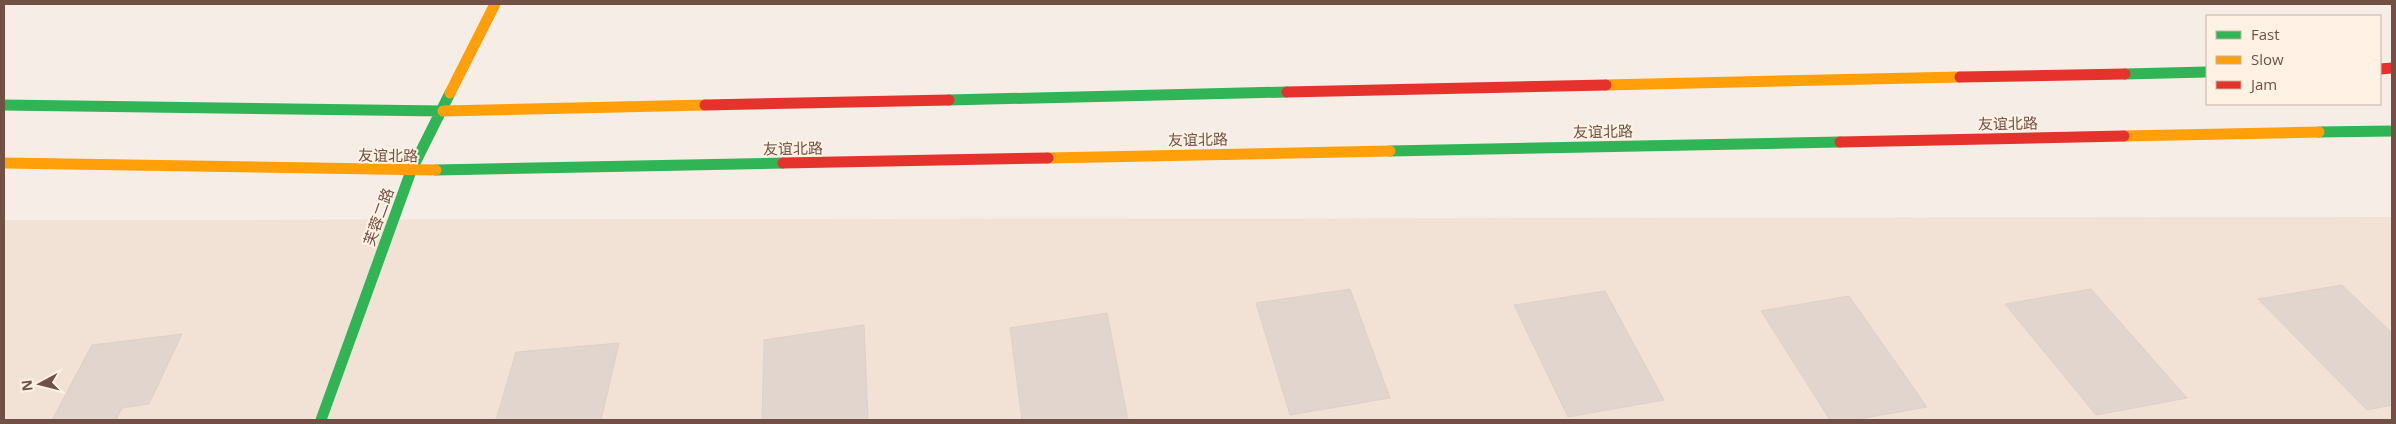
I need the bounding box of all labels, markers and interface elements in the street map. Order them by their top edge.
legend [2206,15,2381,105]
text: Fast [2251,24,2280,44]
text: Slow [2251,49,2284,69]
text: Jam [2249,74,2277,94]
street label: 友谊北路 [1978,112,2038,134]
street label: 友谊北路 [1573,120,1633,142]
street label: 友谊北路 [1168,128,1228,150]
street label: 友谊北路 [763,137,823,159]
street label: 友谊北路 [358,144,418,166]
street label: 芙蓉二路 [358,185,398,248]
north arrow [15,359,65,409]
text: N [16,379,37,392]

